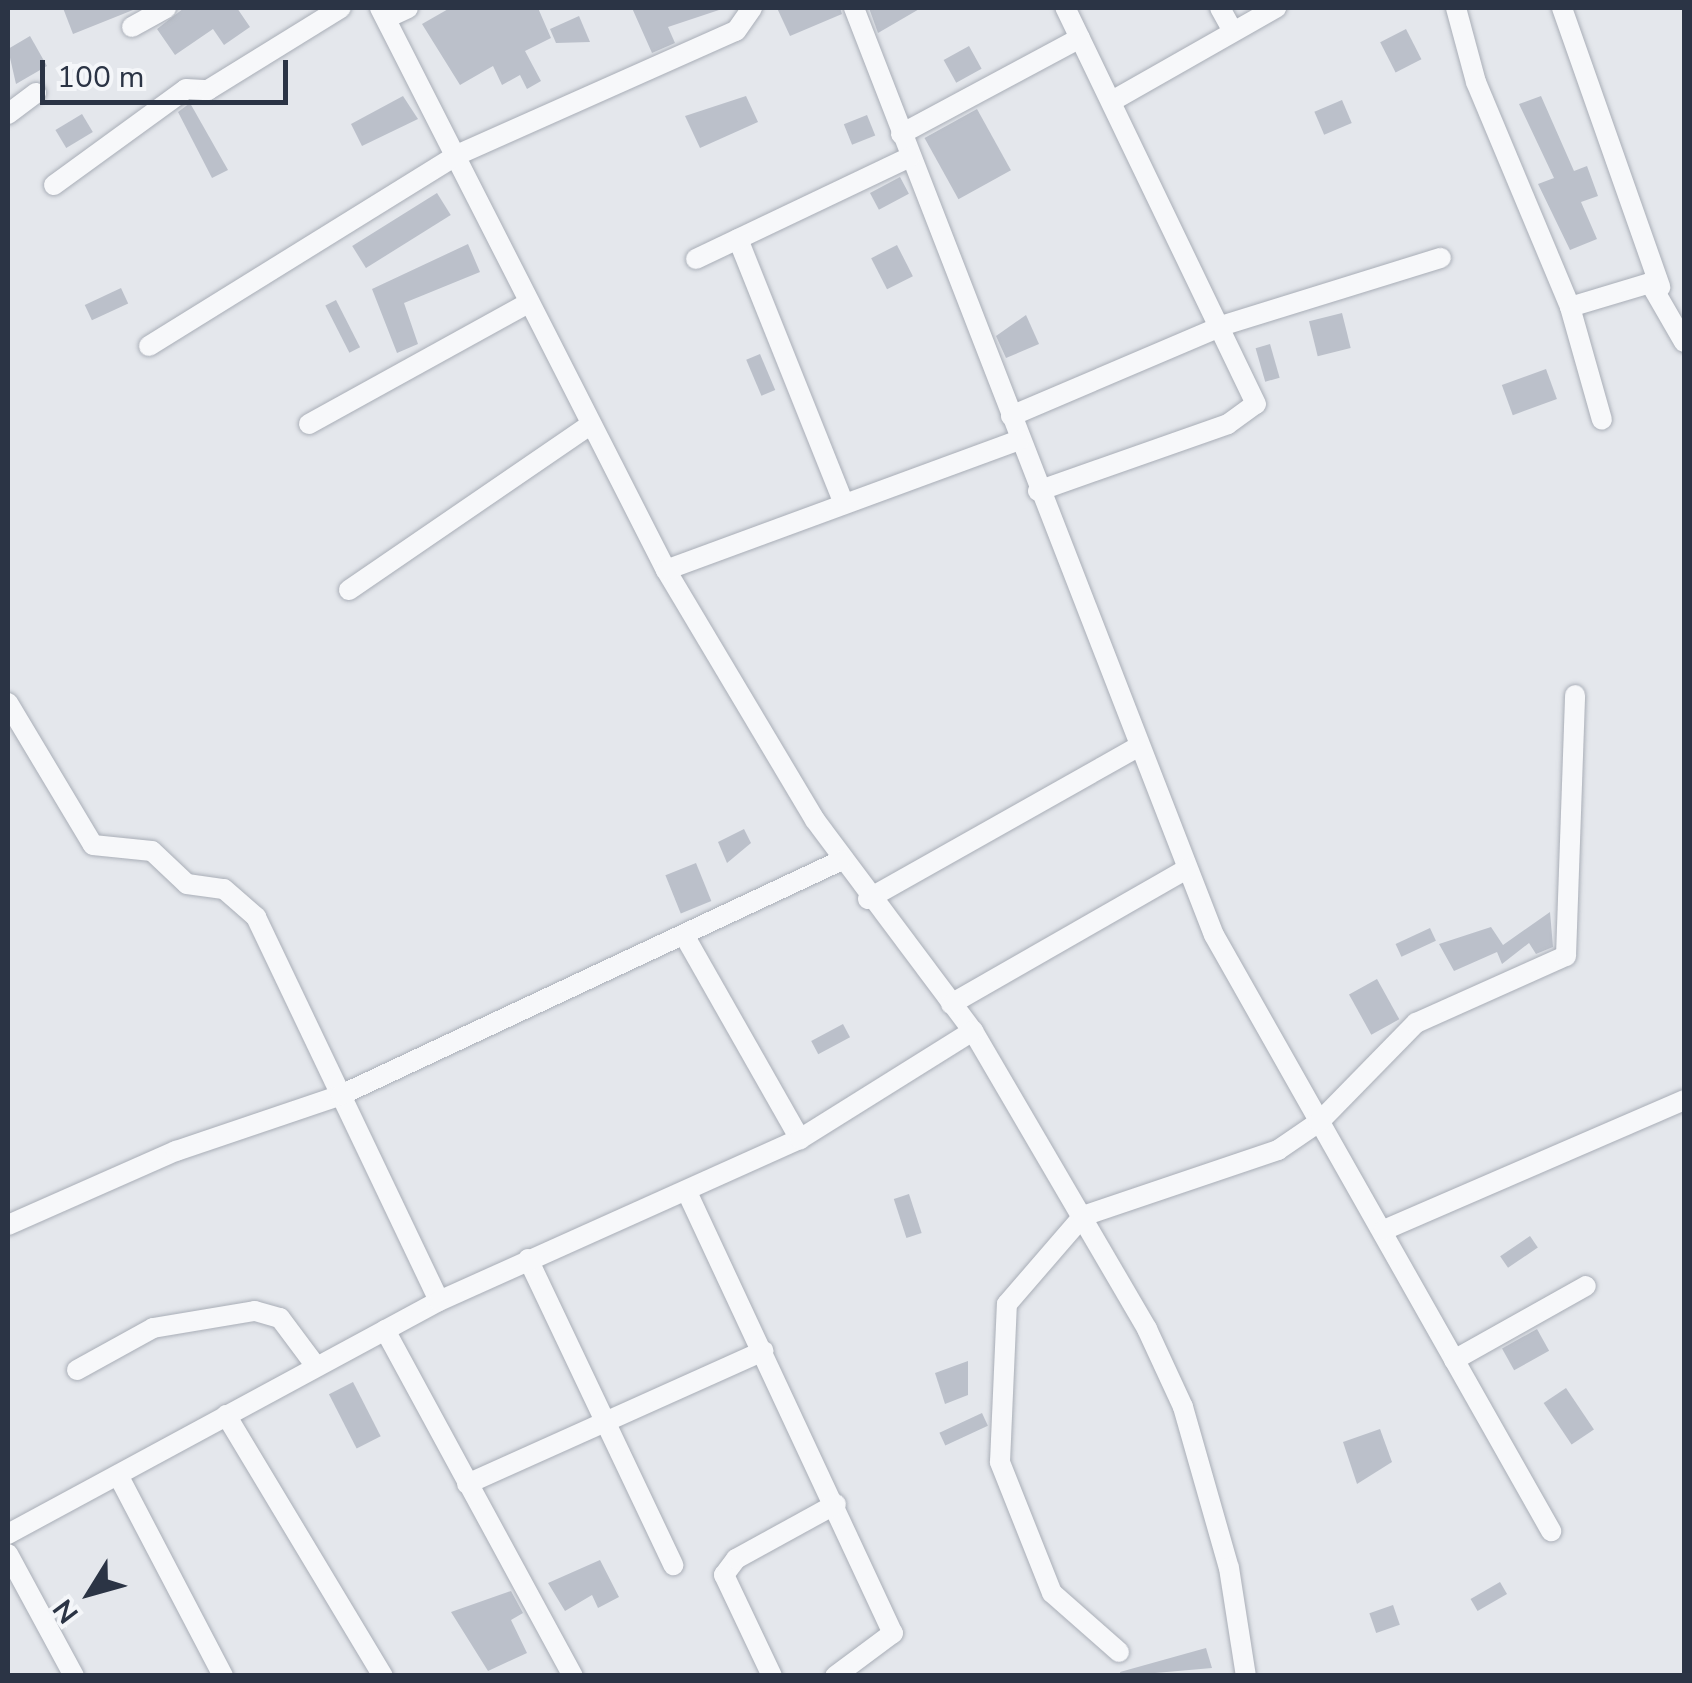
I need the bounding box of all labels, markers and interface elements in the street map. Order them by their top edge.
scale bar [45,40,292,102]
text: 100 m [57,57,144,98]
north arrow [40,1543,140,1643]
text: N [45,1591,88,1631]

